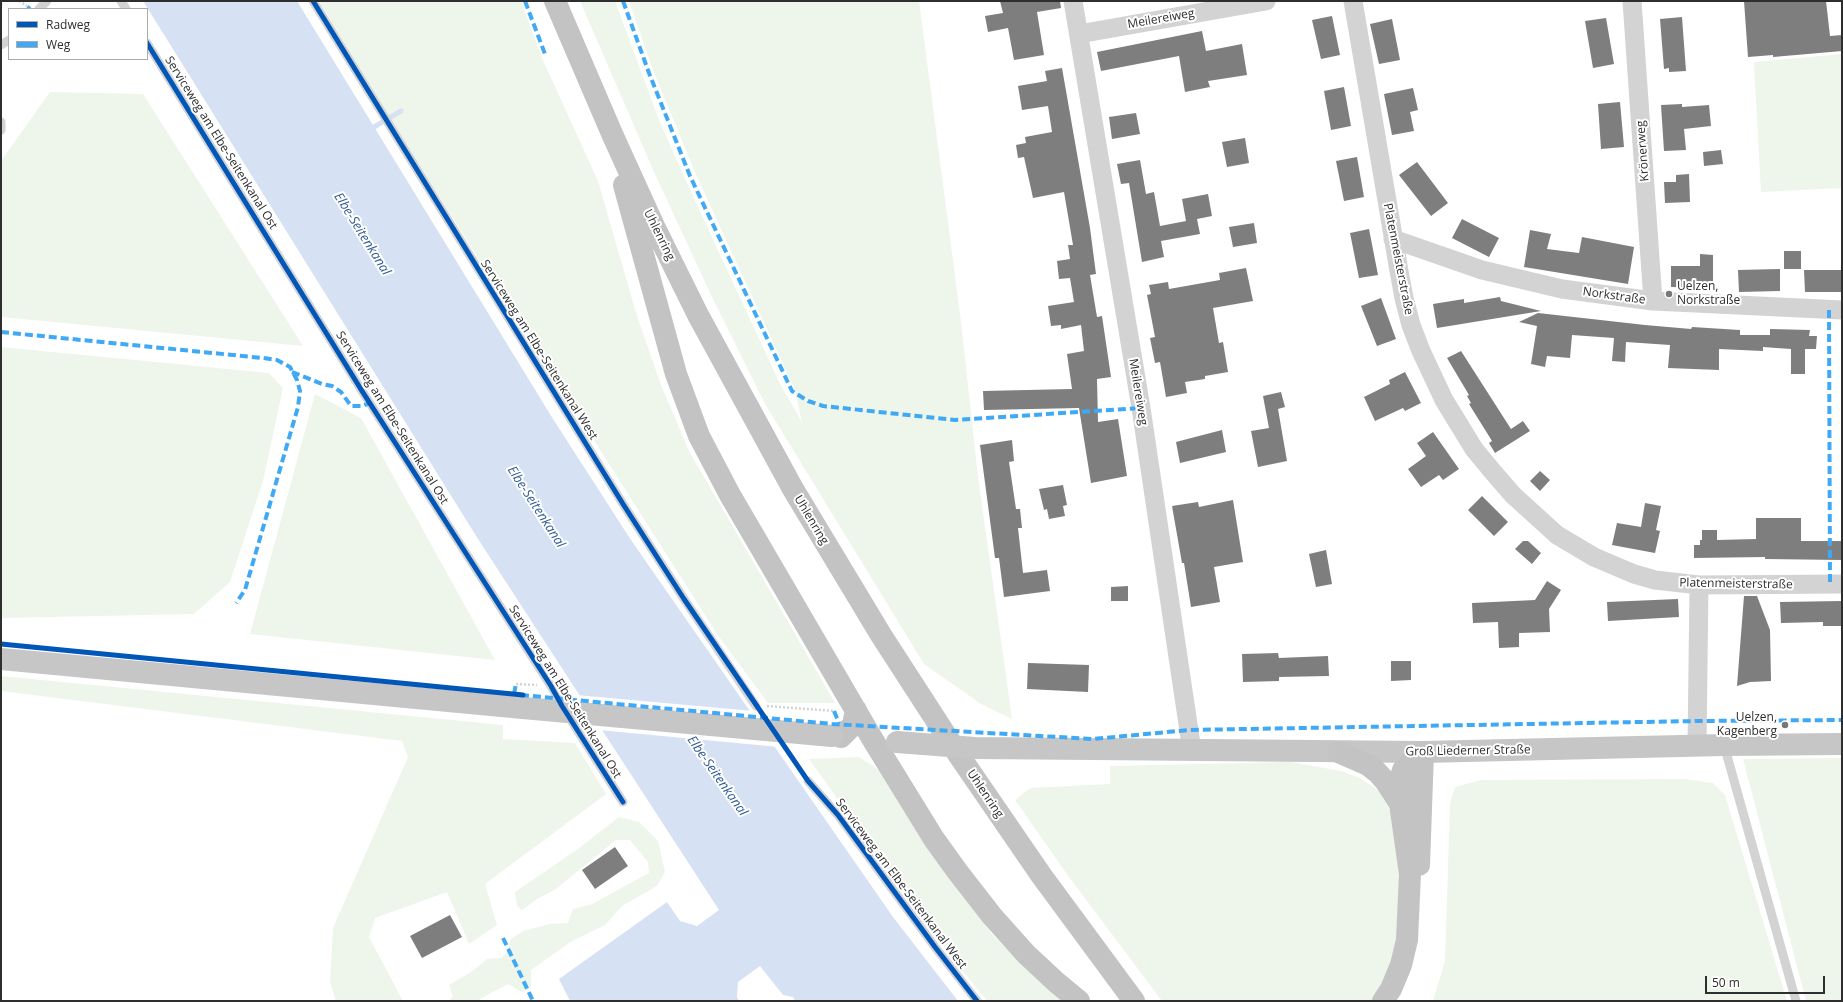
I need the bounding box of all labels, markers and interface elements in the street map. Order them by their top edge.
street label: Meilereiweg [1126,6,1196,32]
legend [8,8,148,60]
text: Radweg [46,16,90,33]
text: Weg [46,36,70,53]
street label: Serviceweg am Elbe-Seitenkanal Ost [162,54,280,232]
street label: Krönerweg [1634,120,1652,182]
water label: Elbe-Seitenkanal [330,190,394,278]
street label: Platenmeisterstraße [1380,202,1416,316]
street label: Uhlenring [640,207,678,263]
street label: Serviceweg am Elbe-Seitenkanal West [477,257,601,443]
place label: Uelzen, Norkstraße [1677,280,1740,308]
street label: Norkstraße [1582,284,1646,308]
marker: Uelzen, Norkstraße [1664,289,1674,299]
street label: Serviceweg am Elbe-Seitenkanal Ost [333,329,451,507]
street label: Meilereiweg [1126,358,1150,426]
water label: Elbe-Seitenkanal [504,463,568,551]
street label: Uhlenring [791,493,831,547]
street label: Platenmeisterstraße [1679,576,1793,592]
street label: Serviceweg am Elbe-Seitenkanal Ost [506,603,624,781]
place label: Uelzen, Kagenberg [1717,711,1777,739]
marker: Uelzen, Kagenberg [1780,720,1790,730]
water label: Elbe-Seitenkanal [684,733,750,819]
street label: Groß Liederner Straße [1405,743,1531,759]
street label: Uhlenring [964,767,1006,821]
street label: Serviceweg am Elbe-Seitenkanal West [832,796,970,972]
scale bar [1707,968,1827,994]
text: 50 m [1712,974,1740,991]

